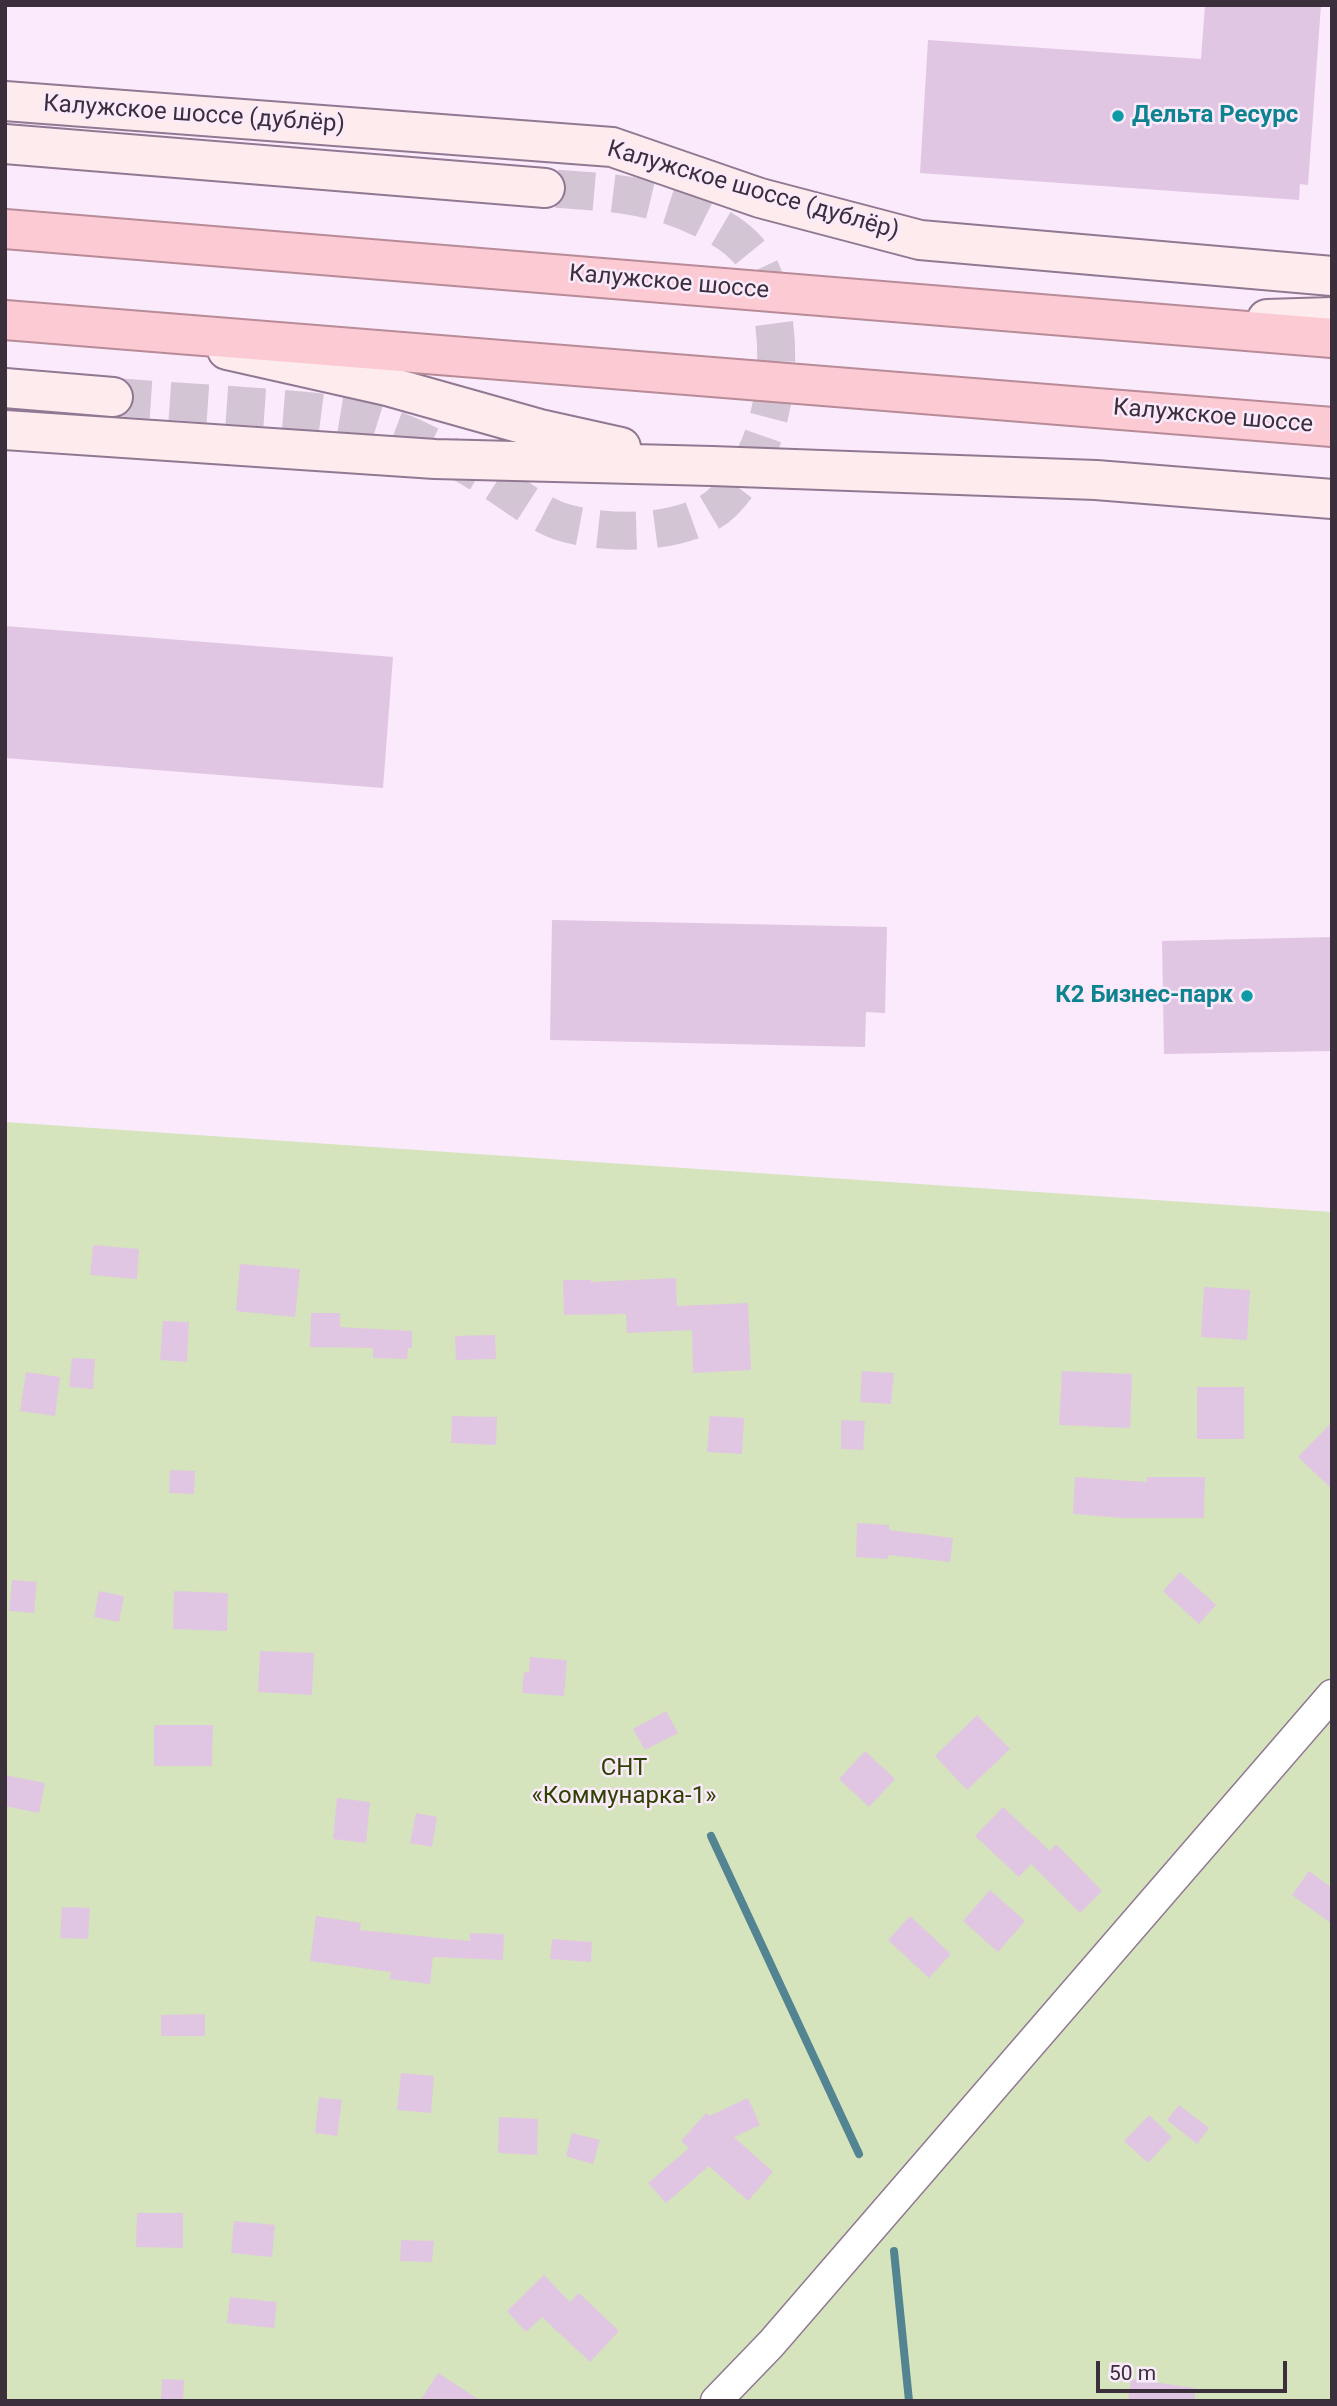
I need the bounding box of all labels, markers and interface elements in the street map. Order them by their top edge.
street label: Калужское шоссе (дублёр) [42,90,346,140]
place label: Дельта Ресурс [1132,102,1298,130]
marker: Дельта Ресурс [1110,108,1126,124]
street label: Калужское шоссе (дублёр) [604,136,902,246]
street label: Калужское шоссе [568,260,770,306]
street label: Калужское шоссе [1112,394,1314,440]
place label: К2 Бизнес-парк [1055,982,1233,1010]
marker: К2 Бизнес-парк [1239,988,1255,1004]
park label: СНТ «Коммунарка-1» [532,1755,716,1811]
scale bar [1099,2346,1290,2390]
text: 50 m [1109,2361,1156,2385]

